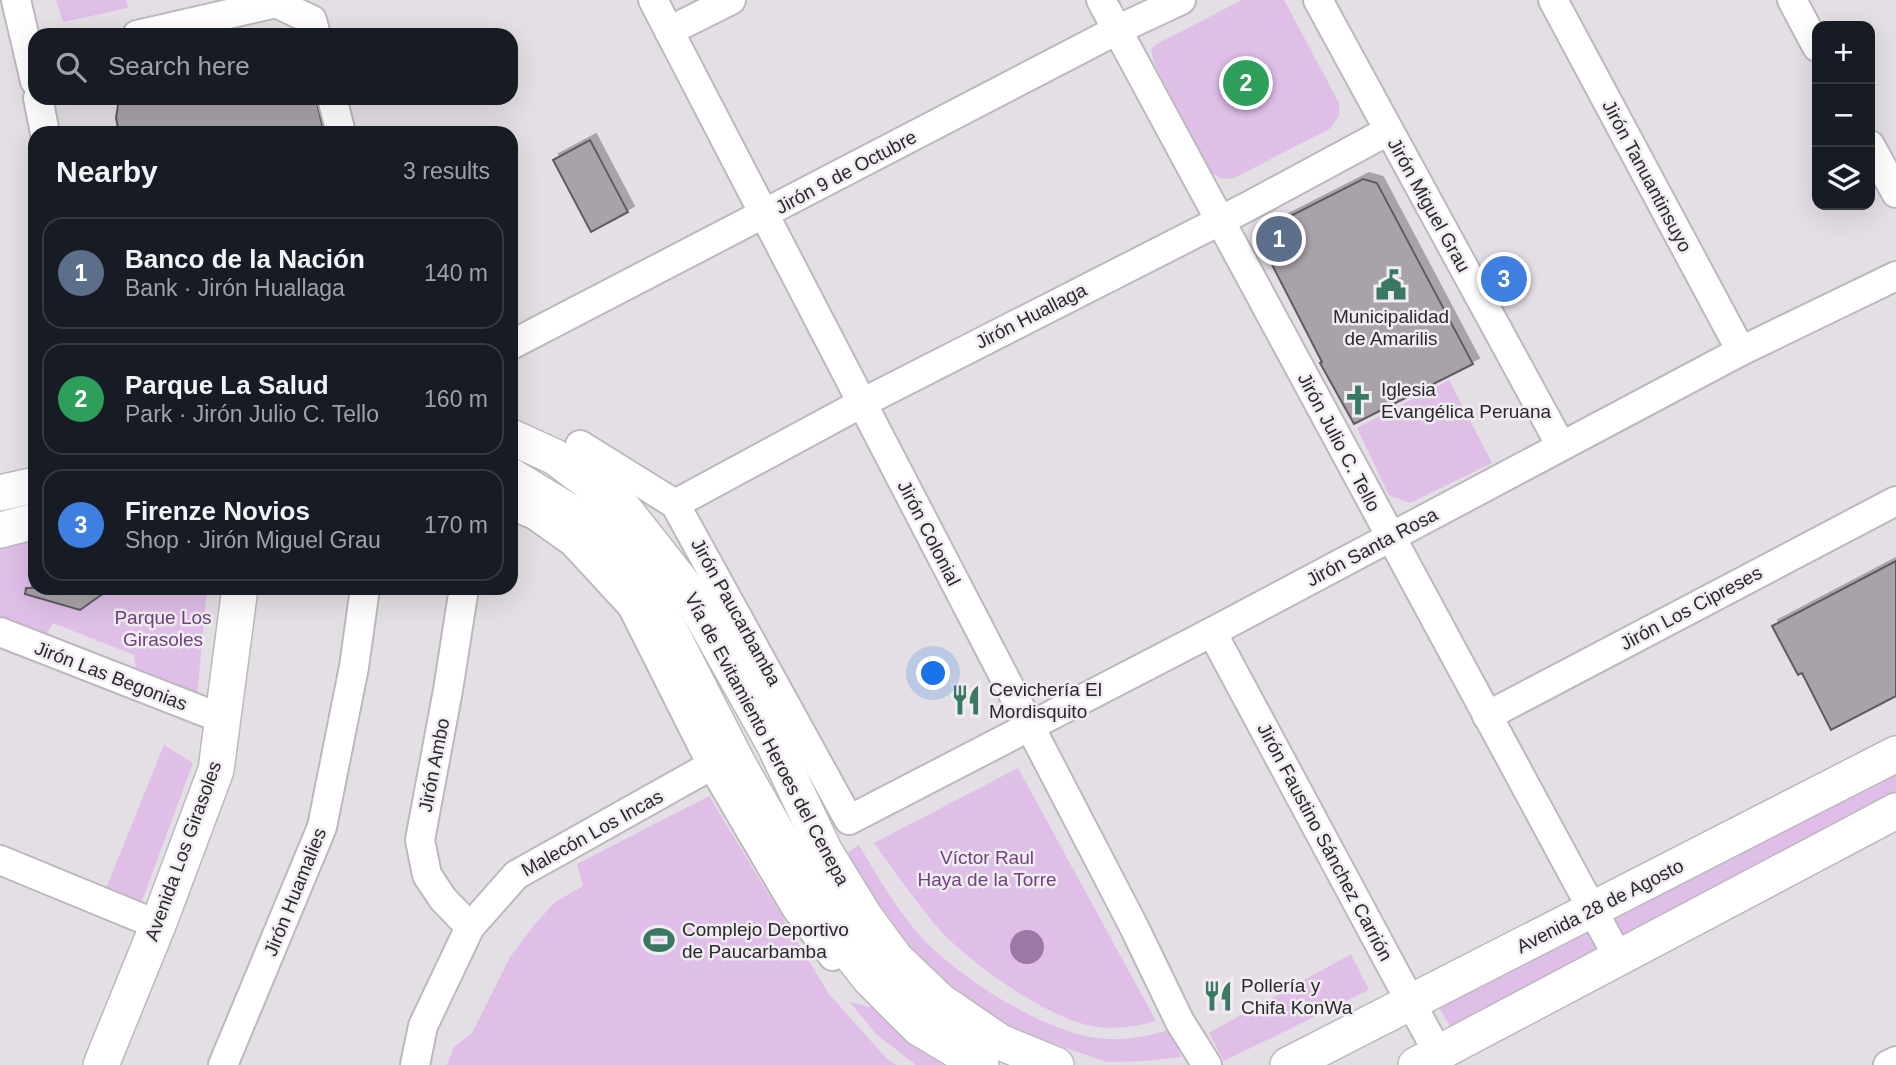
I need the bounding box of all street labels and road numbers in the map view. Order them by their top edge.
street label: Jirón Tanuantinsuyo [1598,97,1696,255]
street label: Jirón 9 de Octubre [772,126,920,218]
street label: Jirón Miguel Grau [1383,134,1475,276]
street label: Jirón Huallaga [972,279,1090,353]
street label: Jirón Julio C. Tello [1294,369,1384,515]
street label: Jirón Colonial [894,477,964,589]
street label: Jirón Santa Rosa [1303,503,1442,590]
street label: Jirón Paucarbamba [687,535,785,690]
street label: Jirón Los Cipreses [1617,562,1765,654]
street label: Vía de Evitamiento Heroes del Cenepa [681,589,854,889]
street label: Jirón Las Begonias [32,637,190,715]
street label: Jirón Ambo [415,716,453,814]
street label: Jirón Faustino Sánchez Carrión [1253,720,1397,964]
street label: Avenida Los Girasoles [141,758,225,944]
street label: Malecón Los Incas [518,785,666,881]
street label: Jirón Huamalies [260,825,330,959]
street label: Avenida 28 de Agosto [1513,855,1687,957]

